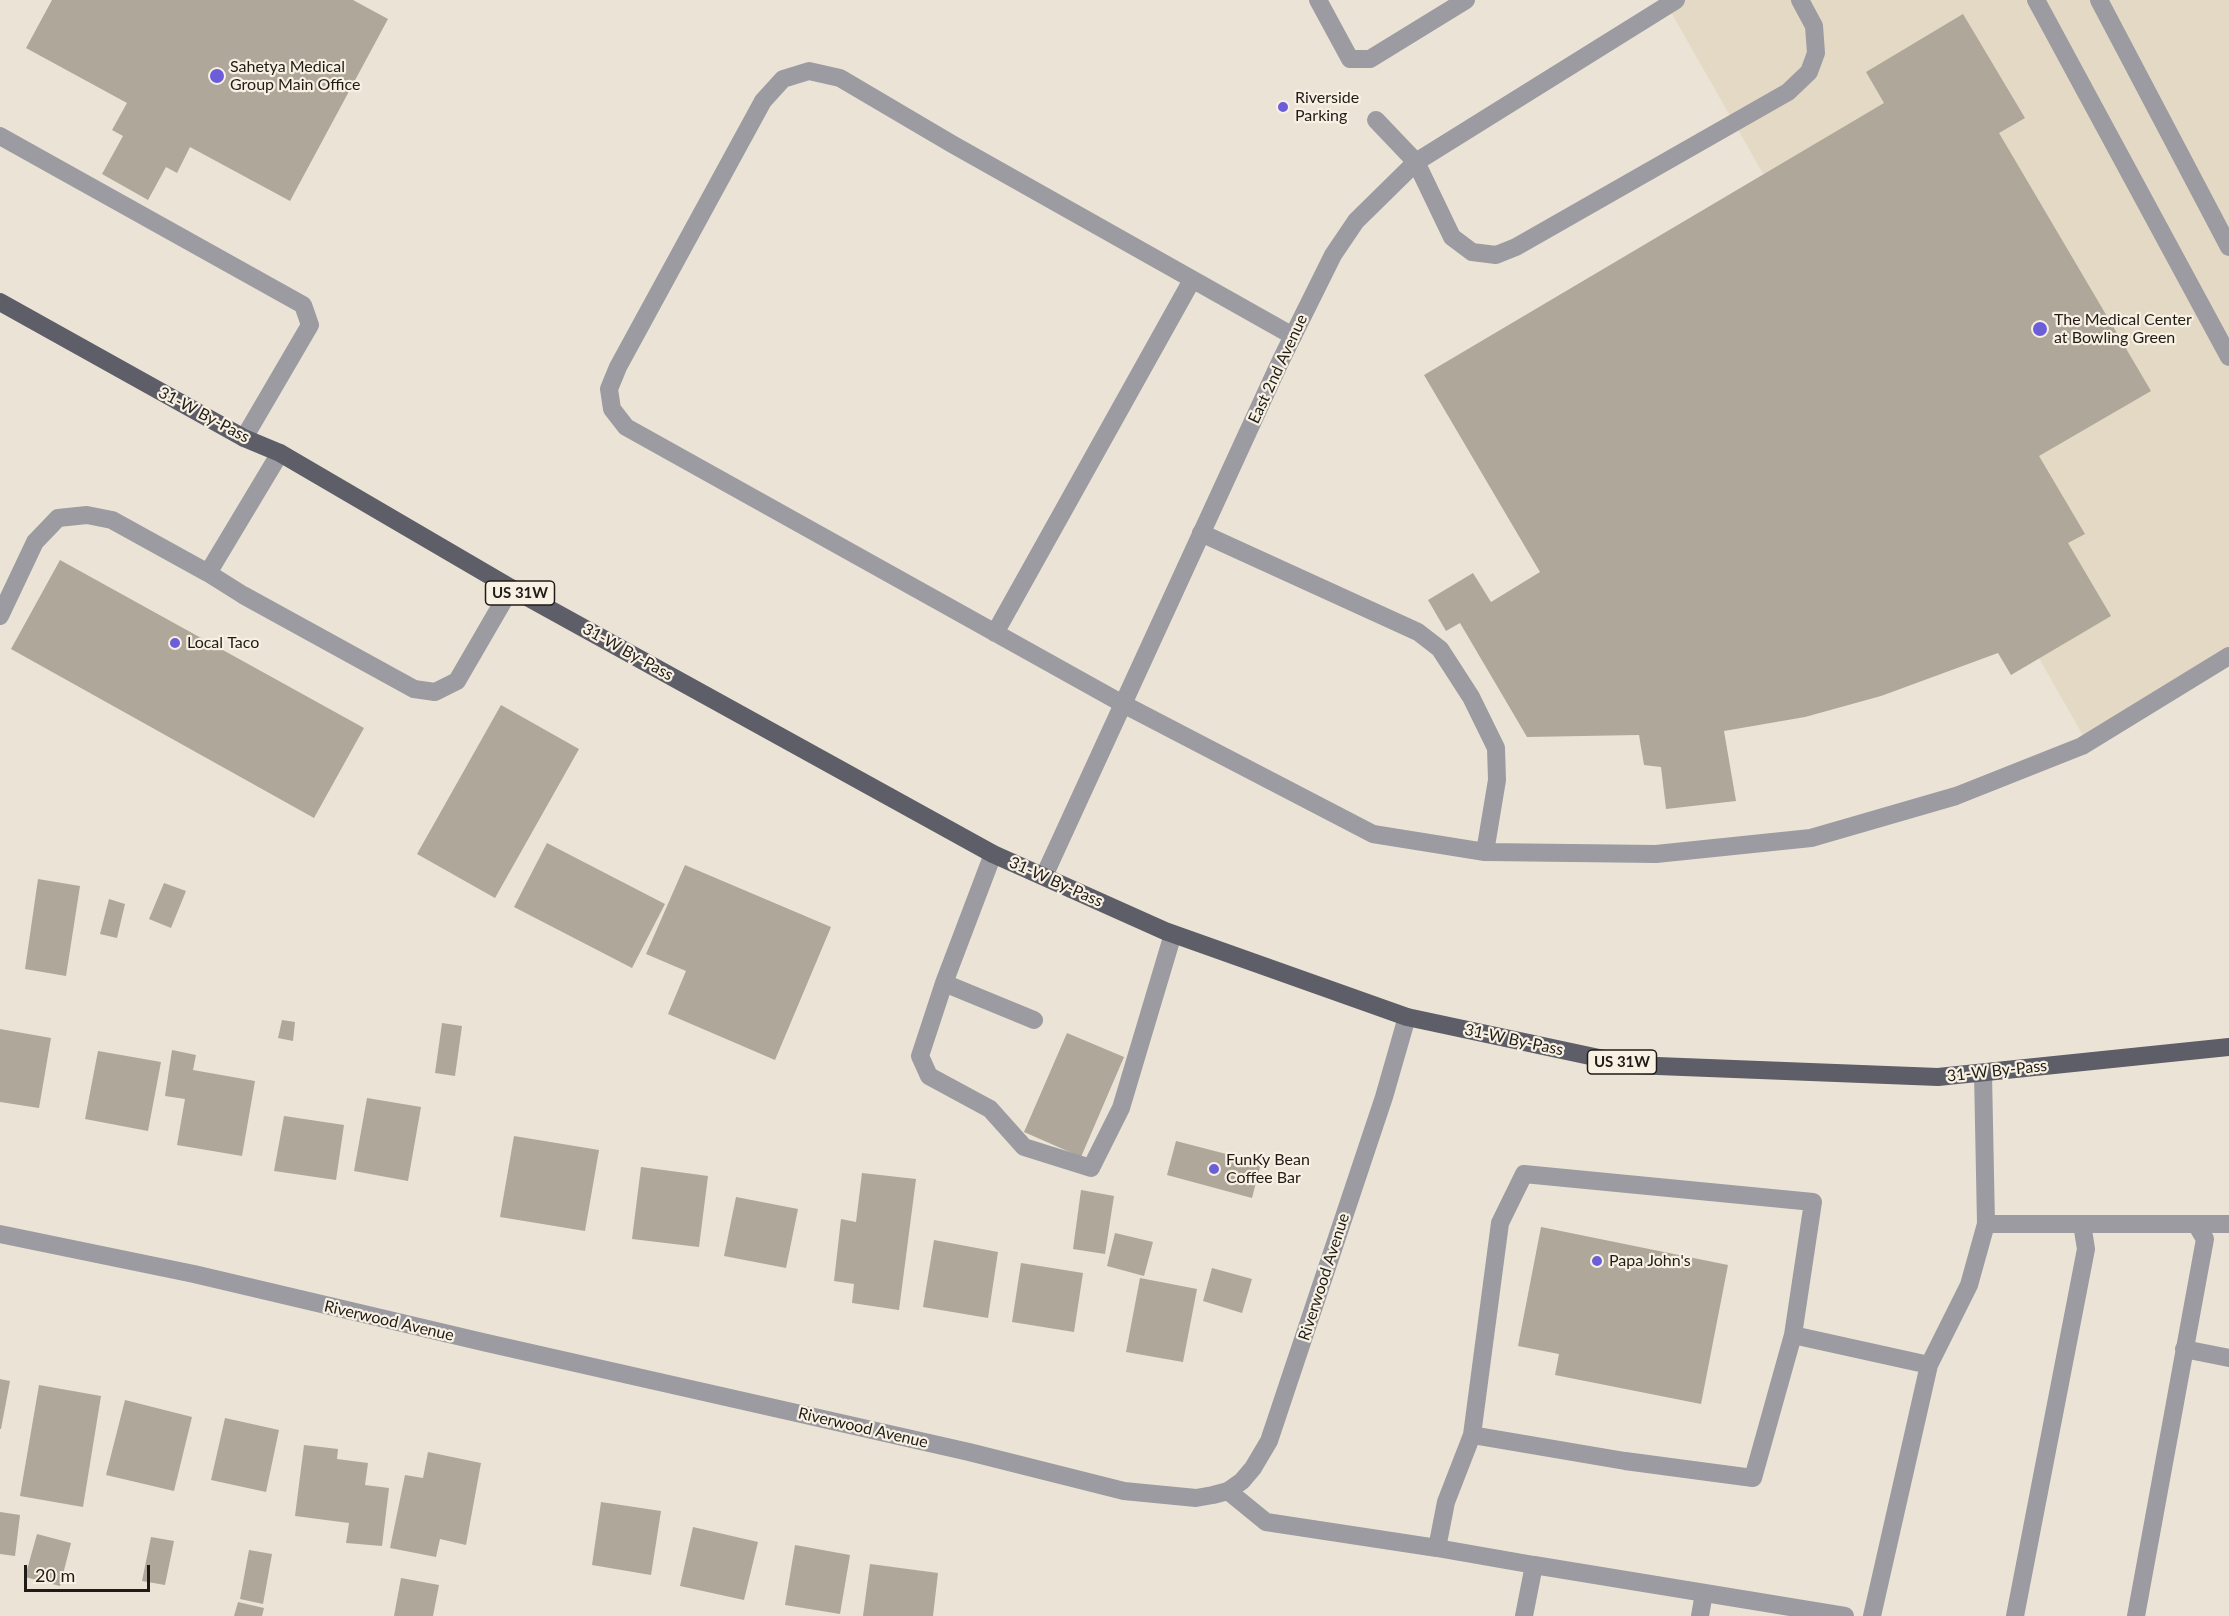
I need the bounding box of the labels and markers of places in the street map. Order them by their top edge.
place label: Sahetya Medical Group Main Office [230,57,360,95]
marker: Sahetya Medical Group Main Office [208,67,226,85]
place label: Riverside Parking [1295,88,1359,126]
marker: Riverside Parking [1276,100,1290,114]
place label: The Medical Center at Bowling Green [2054,310,2192,348]
marker: The Medical Center at Bowling Green [2031,320,2049,338]
place label: Local Taco [187,633,259,653]
marker: Local Taco [168,636,182,650]
place label: FunKy Bean Coffee Bar [1226,1150,1310,1188]
marker: FunKy Bean Coffee Bar [1207,1162,1221,1176]
place label: Papa John's [1609,1251,1691,1271]
marker: Papa John's [1590,1254,1604,1268]

